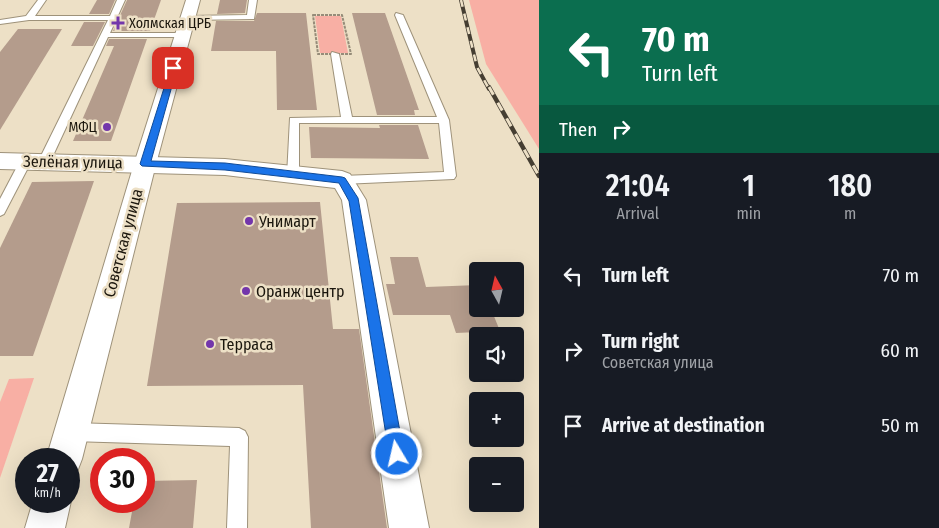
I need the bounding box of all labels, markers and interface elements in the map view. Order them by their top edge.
place label: Холмская ЦРБ [129,15,211,32]
marker: Холмская ЦРБ [111,16,125,30]
text: 70 m [642,18,710,60]
icon: left [559,20,624,85]
pin [152,47,194,89]
icon: arrive [159,54,187,82]
text: Turn left [642,60,718,87]
icon: right [607,115,635,143]
text: Then [559,118,597,141]
place label: МФЦ [68,119,98,136]
marker: МФЦ [101,121,113,133]
street label: Зелёная улица [23,152,123,172]
text: 21:04 [606,168,670,204]
text: 1 [743,168,755,204]
text: 180 [828,168,872,204]
street label: Советская улица [99,187,147,299]
text: Arrival [616,204,659,223]
text: min [736,204,761,223]
text: m [844,204,856,223]
place label: Унимарт [258,212,316,231]
marker: Унимарт [243,215,255,227]
north arrow [469,262,524,318]
map controls [469,262,524,512]
icon: left [559,262,587,290]
text: Turn left [602,264,669,287]
text: 70 m [883,264,919,287]
place label: Оранж центр [256,282,345,301]
marker: Оранж центр [240,285,252,297]
button: sound [469,327,524,382]
text: Turn right [602,330,679,353]
place label: Терраса [220,335,274,354]
icon: right [559,337,587,365]
marker: Терраса [204,338,216,350]
text: 60 m [881,339,919,362]
text: Советская улица [602,353,714,372]
button: + [469,392,524,447]
icon: arrive [559,412,587,440]
text: Arrive at destination [602,414,765,437]
text: 50 m [881,414,919,437]
position arrow [370,427,422,479]
speed limit sign: 30 [90,448,155,513]
button: − [469,457,524,512]
text: 27 [36,459,59,489]
text: km/h [34,486,61,500]

